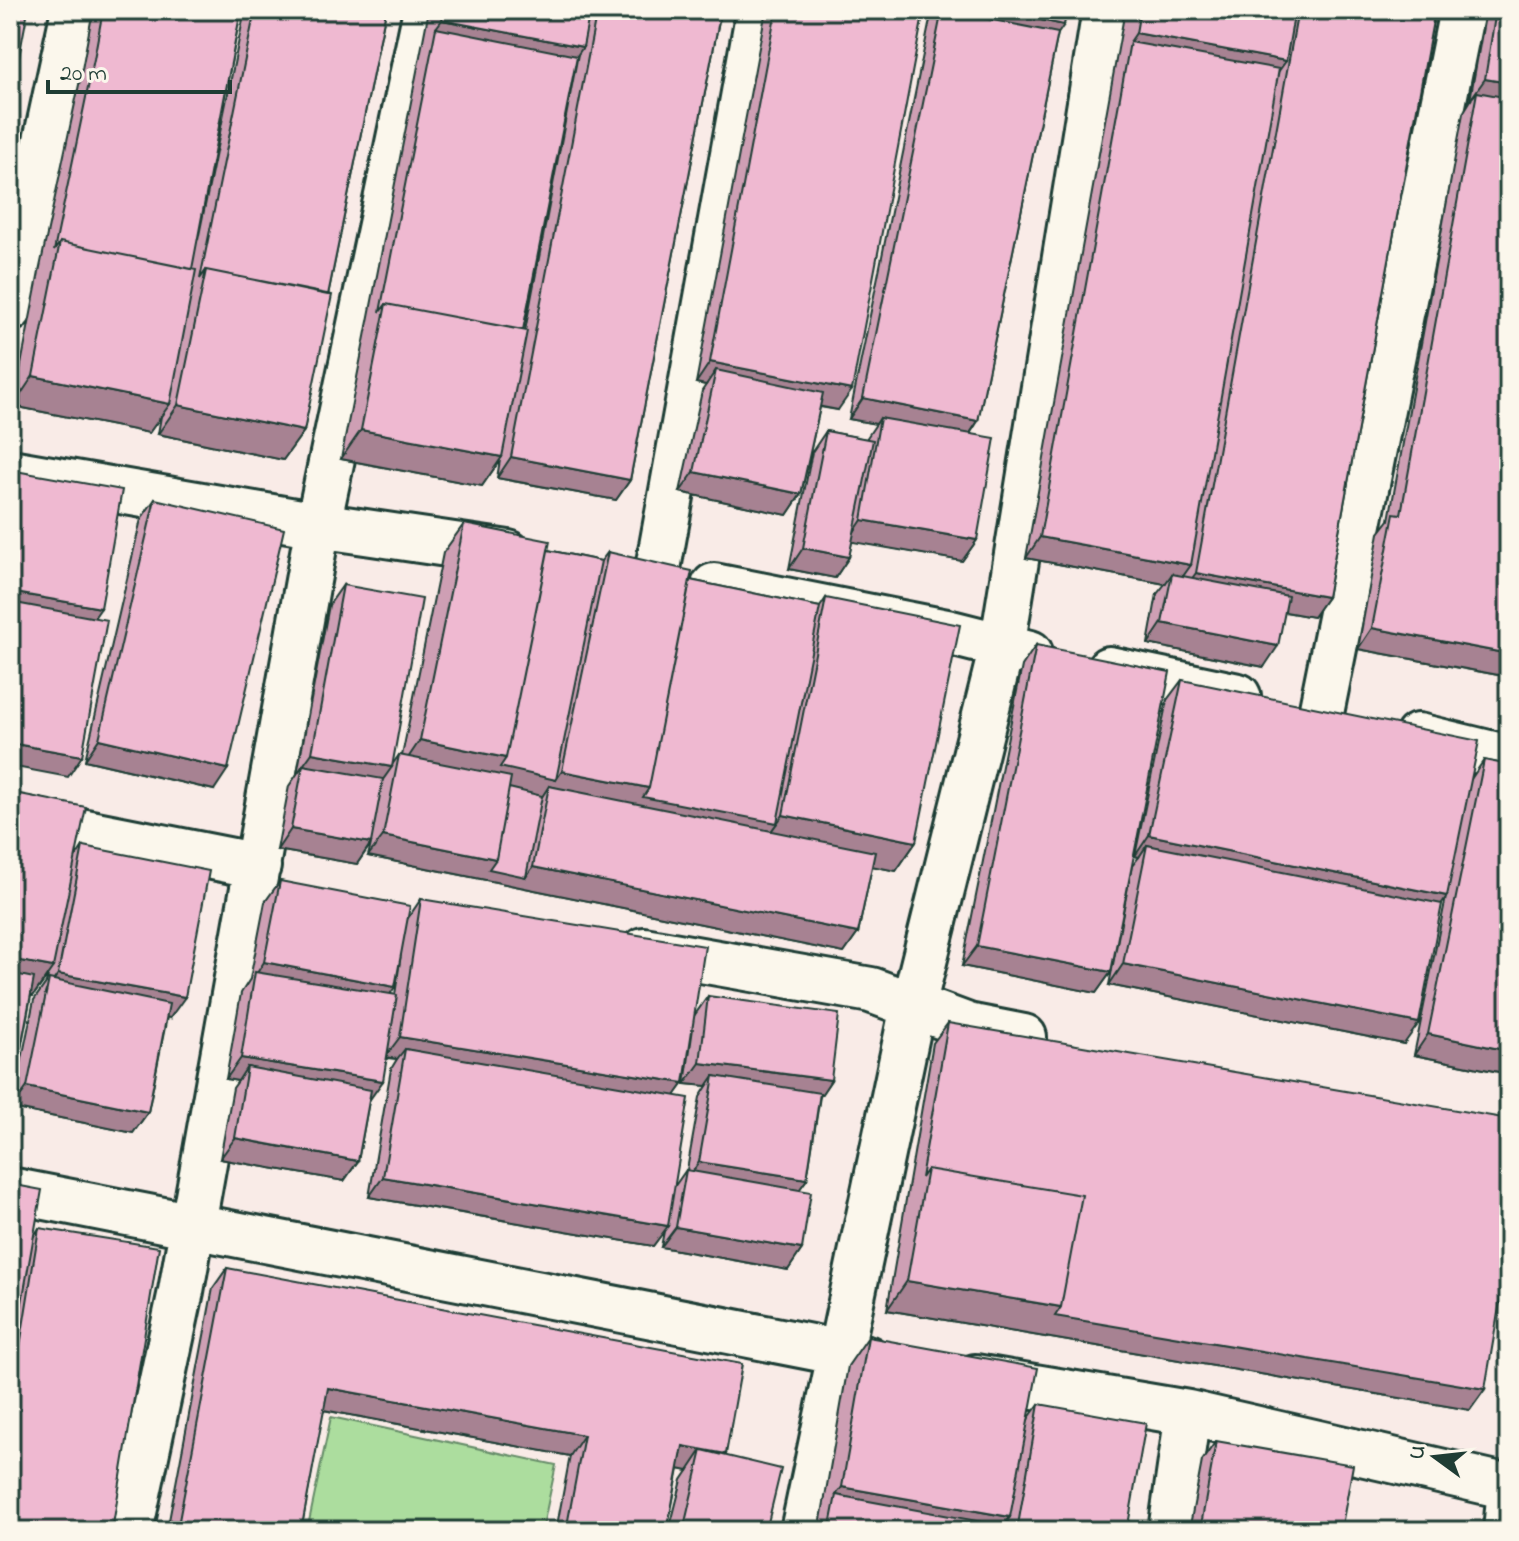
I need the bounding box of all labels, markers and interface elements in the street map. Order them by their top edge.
scale bar [48,44,230,94]
text: 20 m [60,57,107,92]
north arrow [1395,1417,1475,1497]
text: U [1401,1442,1436,1463]

